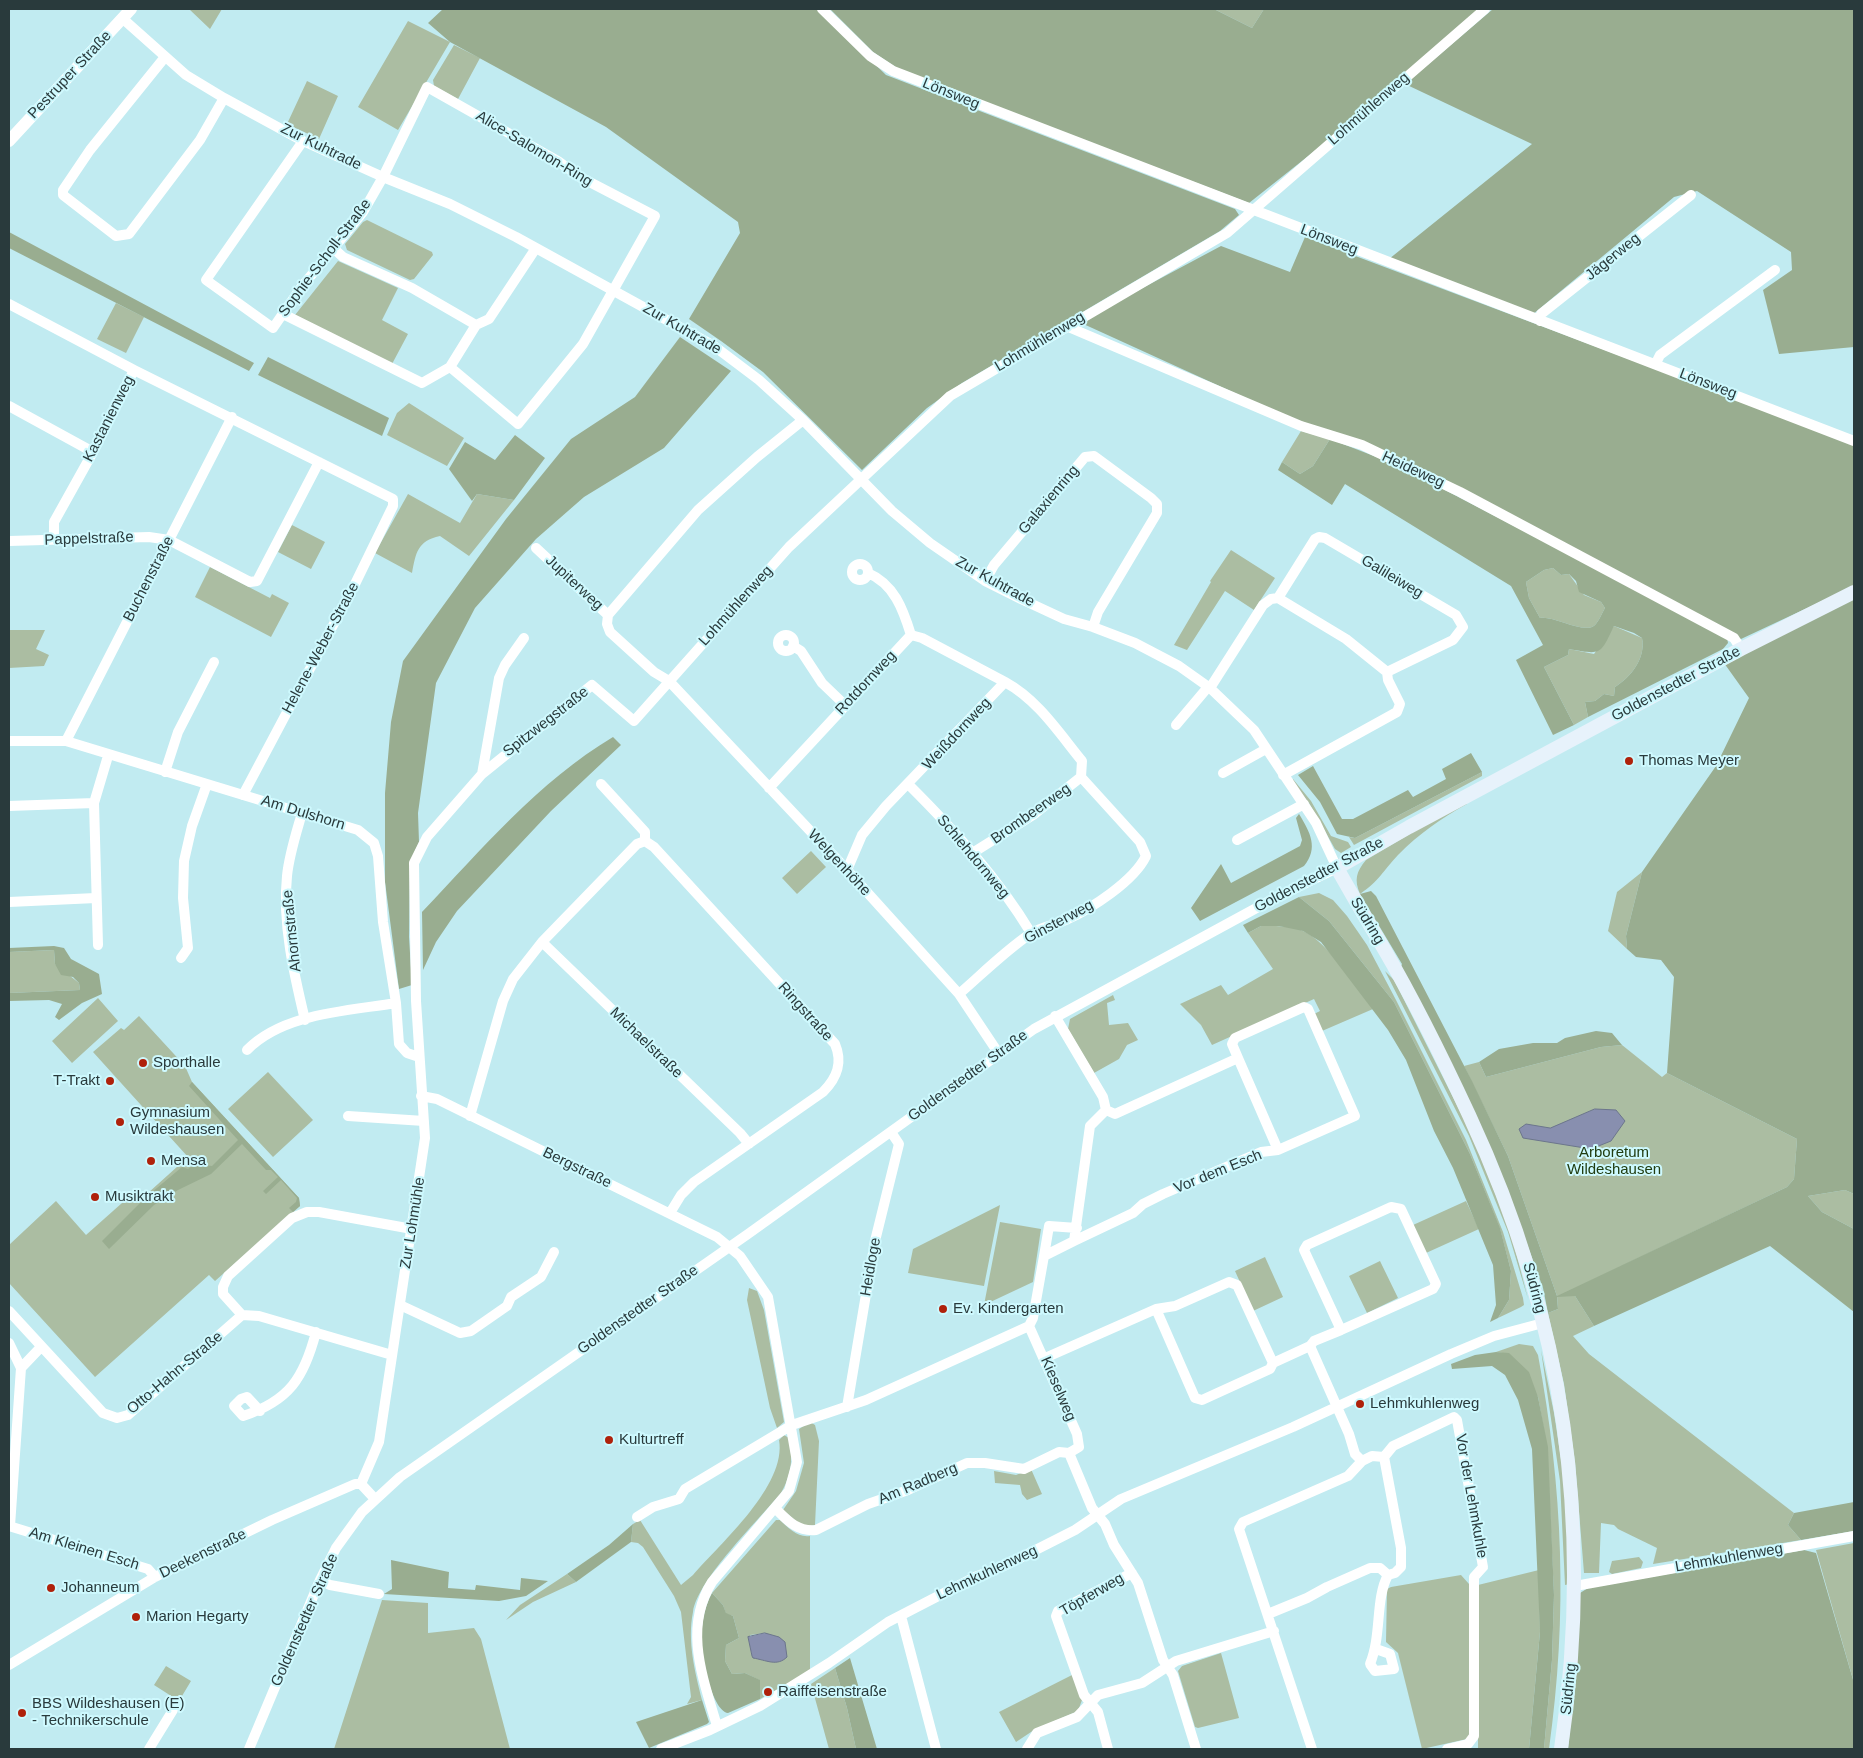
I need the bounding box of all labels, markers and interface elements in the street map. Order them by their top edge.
street label: Pestruper Straße [24,27,116,123]
street label: Lohmühlenweg [1325,69,1413,149]
street label: Lönsweg [920,74,982,114]
street label: Alice-Salomon-Ring [473,107,595,191]
street label: Zur Kuhtrade [278,120,364,174]
street label: Sophie-Scholl-Straße [275,196,375,320]
street label: Lönsweg [1298,221,1360,259]
street label: Jägerweg [1582,230,1644,284]
street label: Zur Kuhtrade [640,299,724,359]
street label: Lohmühlenweg [992,308,1088,376]
street label: Lönsweg [1677,365,1739,403]
street label: Kastanienweg [80,373,138,465]
street label: Heideweg [1379,448,1447,492]
street label: Galaxienring [1015,462,1083,538]
street label: Pappelstraße [44,528,134,550]
street label: Buchenstraße [120,533,178,625]
street label: Galileiweg [1358,551,1426,603]
street label: Jupiterweg [541,552,607,614]
street label: Zur Kuhtrade [952,553,1038,611]
street label: Lohmühlenweg [695,562,777,650]
street label: Helene-Weber-Straße [279,579,363,717]
street label: Goldenstedter Straße [1608,642,1744,726]
street label: Rotdornweg [832,647,900,719]
street label: Spitzwegstraße [500,683,592,761]
street label: Weißdornweg [919,694,995,774]
place label: Thomas Meyer [1639,752,1739,770]
marker: Thomas Meyer [1623,755,1635,767]
street label: Brombeerweg [988,780,1074,848]
street label: Am Dulshorn [259,792,347,834]
street label: Schlehdornweg [933,812,1013,902]
street label: Welgenhöhe [804,826,874,900]
street label: Goldenstedter Straße [1251,833,1387,917]
street label: Ahornstraße [279,889,305,973]
street label: Südring [1346,894,1388,948]
street label: Ginsterweg [1021,896,1097,948]
street label: Ringstraße [774,979,836,1045]
street label: Michaelstraße [606,1004,686,1082]
street label: Goldenstedter Straße [905,1027,1031,1125]
place label: Sporthalle [153,1054,221,1072]
marker: Sporthalle [137,1057,149,1069]
place label: T-Trakt [53,1072,100,1090]
marker: T-Trakt [104,1075,116,1087]
place label: Gymnasium Wildeshausen [130,1104,224,1139]
marker: Gymnasium Wildeshausen [114,1116,126,1128]
street label: Bergstraße [540,1144,614,1192]
park label: Arboretum Wildeshausen [1567,1144,1661,1179]
street label: Vor dem Esch [1171,1146,1265,1198]
place label: Mensa [161,1152,206,1170]
marker: Mensa [145,1155,157,1167]
street label: Zur Lohmühle [397,1176,429,1270]
place label: Musiktrakt [105,1188,173,1206]
marker: Musiktrakt [89,1191,101,1203]
street label: Heidloge [857,1236,885,1298]
street label: Goldenstedter Straße [574,1261,702,1359]
street label: Südring [1519,1261,1549,1315]
place label: Ev. Kindergarten [953,1300,1064,1318]
marker: Ev. Kindergarten [937,1303,949,1315]
street label: Otto-Hahn-Straße [124,1328,226,1418]
street label: Kieselweg [1036,1354,1080,1424]
place label: Lehmkuhlenweg [1370,1395,1479,1413]
marker: Lehmkuhlenweg [1354,1398,1366,1410]
place label: Kulturtreff [619,1431,684,1449]
street label: Vor der Lehmkuhle [1451,1432,1491,1560]
marker: Kulturtreff [603,1434,615,1446]
street label: Am Radberg [876,1459,960,1509]
street label: Am Kleinen Esch [27,1524,141,1574]
street label: Deekenstraße [157,1525,249,1583]
street label: Lehmkuhlenweg [1674,1540,1784,1576]
street label: Lehmkuhlenweg [934,1542,1040,1604]
street label: Goldenstedter Straße [268,1551,342,1689]
street label: Töpferweg [1057,1569,1127,1621]
place label: Johanneum [61,1579,139,1597]
marker: Johanneum [45,1582,57,1594]
place label: Marion Hegarty [146,1608,249,1626]
marker: Marion Hegarty [130,1611,142,1623]
street label: Südring [1557,1662,1581,1716]
place label: Raiffeisenstraße [778,1683,887,1701]
marker: Raiffeisenstraße [762,1686,774,1698]
place label: BBS Wildeshausen (E) - Technikerschule [32,1695,185,1730]
marker: BBS Wildeshausen (E) - Technikerschule [16,1707,28,1719]

